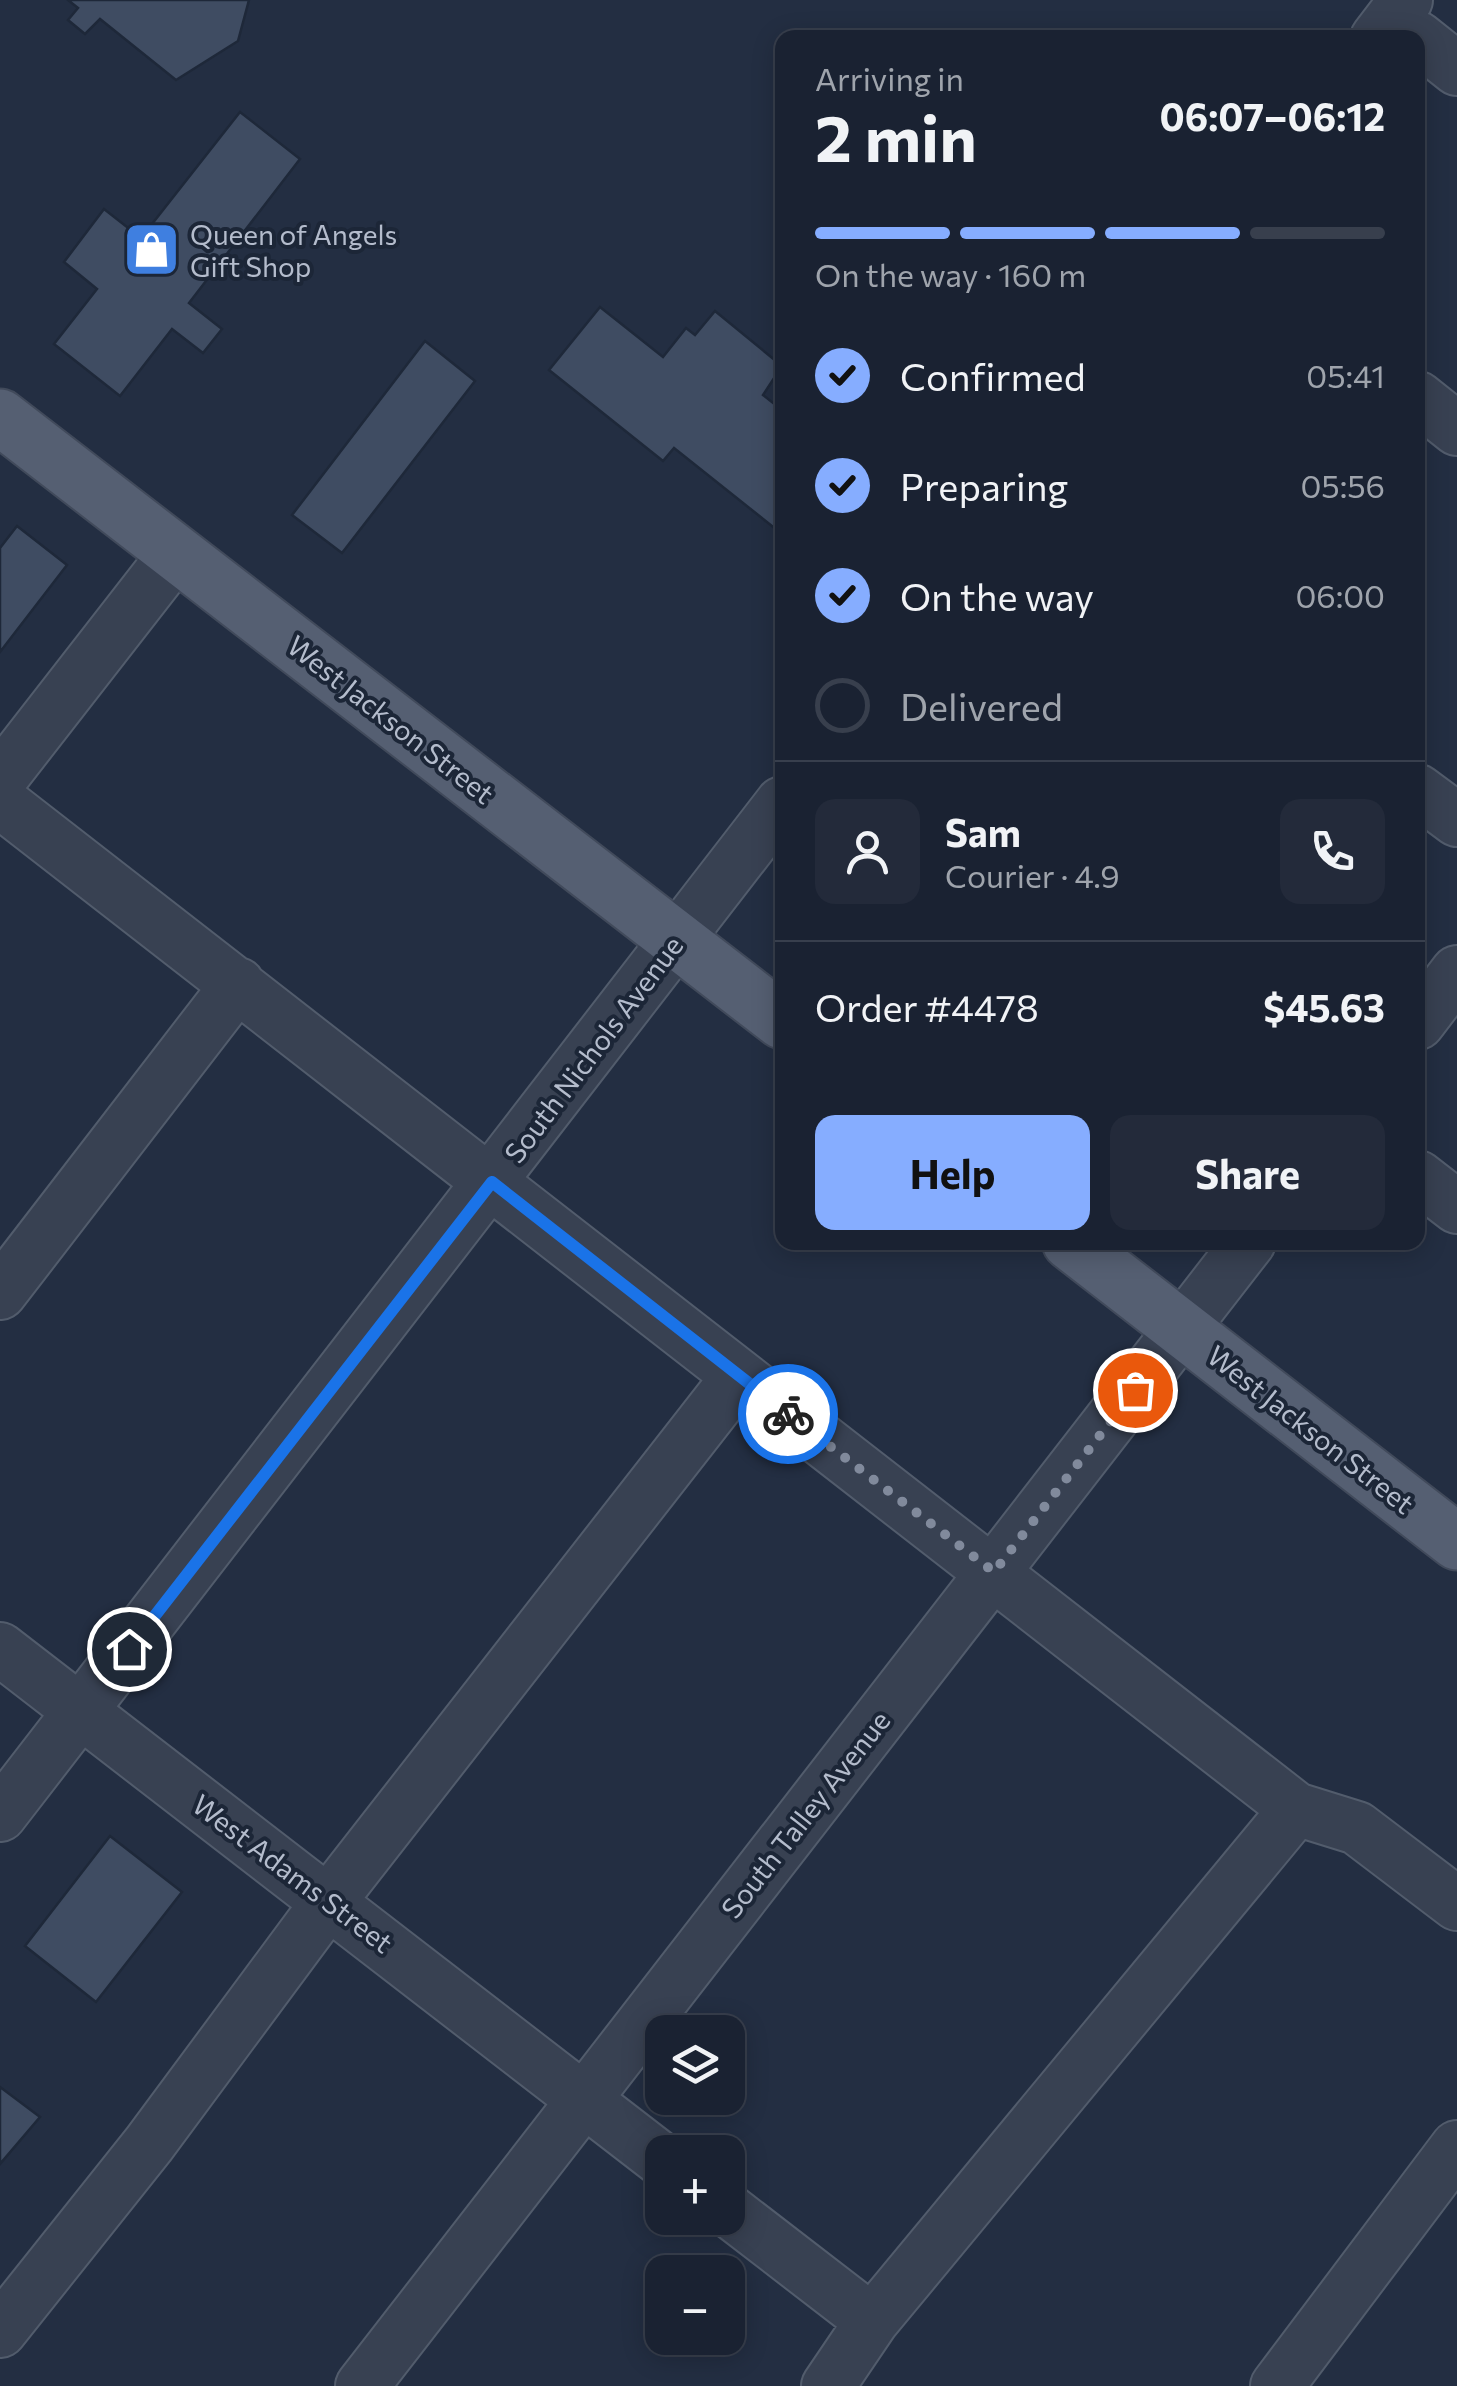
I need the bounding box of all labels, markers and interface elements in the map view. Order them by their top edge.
text: Arriving in [815,58,964,98]
text: 06:07–06:12 [1160,92,1385,139]
text: 2 min [815,96,977,175]
place label: Queen of Angels Gift Shop [190,217,397,283]
shop icon: Queen of Angels Gift Shop [121,220,181,280]
text: On the way · 160 m [815,254,1086,294]
icon: check [815,348,870,403]
text: Confirmed [900,352,1086,399]
text: 05:41 [1306,355,1385,395]
icon: check [815,458,870,513]
text: Preparing [900,462,1068,509]
text: 05:56 [1300,465,1385,505]
icon: check [815,568,870,623]
text: On the way [900,572,1094,619]
text: 06:00 [1295,575,1385,615]
street label: West Jackson Street [281,628,501,810]
text: Delivered [900,682,1063,729]
button: person [815,799,920,904]
button: phone [1280,799,1385,904]
text: Sam [945,808,1021,855]
text: Courier · 4.9 [945,855,1120,895]
street label: South Nichols Avenue [497,929,689,1169]
text: Order #4478 [815,983,1039,1030]
text: $45.63 [1263,983,1385,1030]
button: Help [815,1115,1090,1230]
button: Share [1110,1115,1385,1230]
street label: West Jackson Street [1201,1338,1421,1520]
pin [1093,1348,1178,1433]
icon: bag [1108,1363,1163,1418]
courier [738,1364,838,1464]
icon: bike [761,1387,816,1442]
pin [87,1607,172,1692]
icon: home [102,1622,157,1677]
street label: South Talley Avenue [714,1704,896,1924]
street label: West Adams Street [186,1787,400,1959]
map controls [645,2015,745,2355]
button: layers [645,2015,745,2115]
button: + [645,2135,745,2235]
button: − [645,2255,745,2355]

